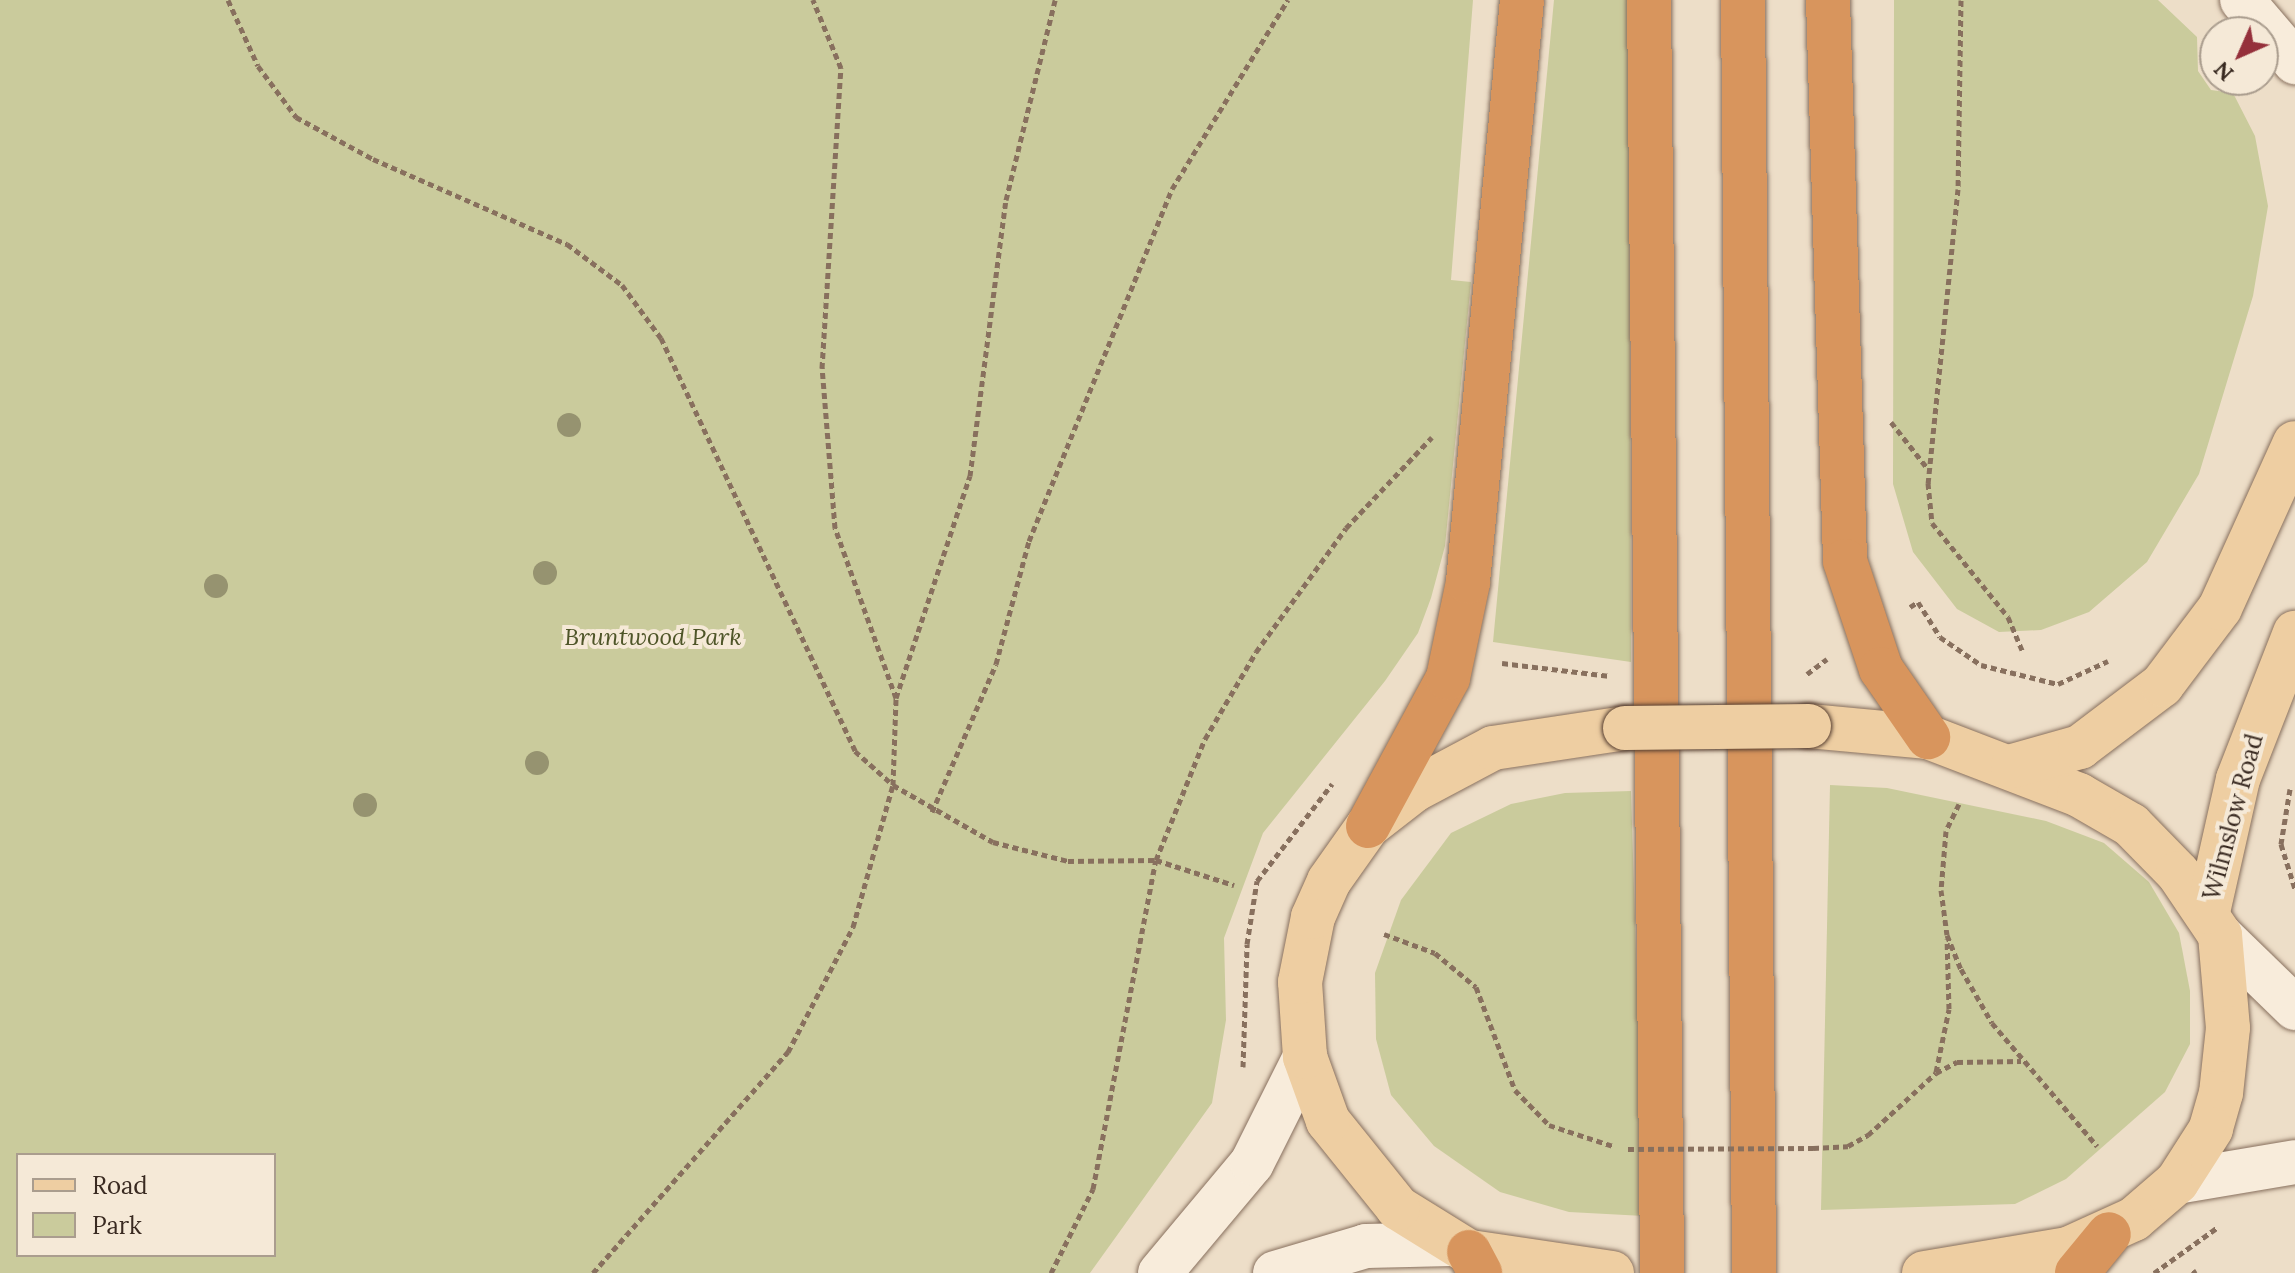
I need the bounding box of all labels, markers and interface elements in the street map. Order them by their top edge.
north arrow [2199,16,2279,96]
text: N [2208,56,2239,87]
park label: Bruntwood Park [564,623,742,651]
street label: Wilmslow Road [2197,731,2269,903]
legend [16,1153,276,1257]
text: Road [92,1170,148,1201]
text: Park [92,1210,142,1241]

